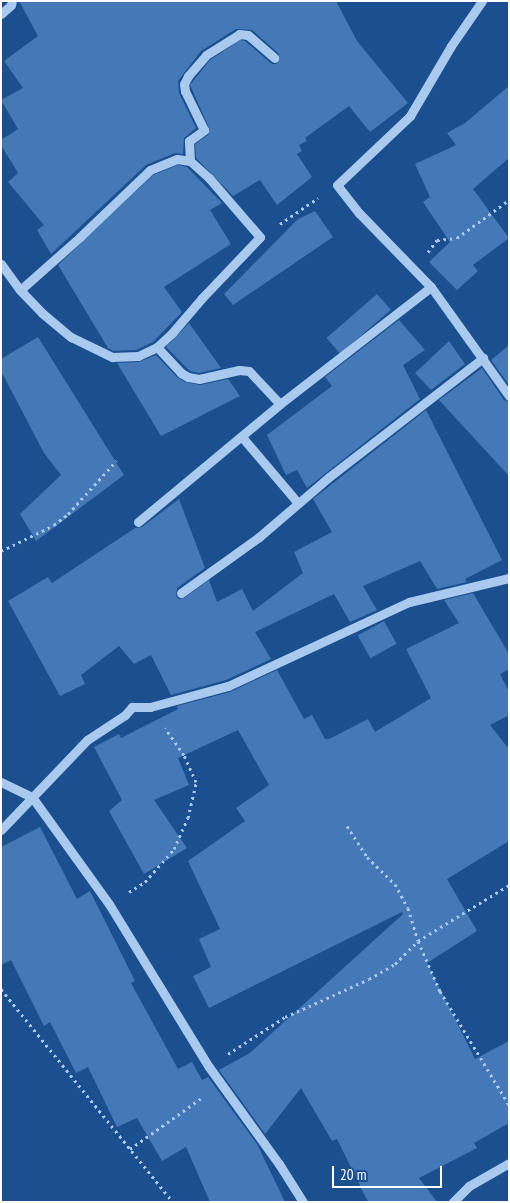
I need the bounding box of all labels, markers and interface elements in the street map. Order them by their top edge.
scale bar [335,1156,445,1188]
text: 20 m [340,1165,366,1184]

